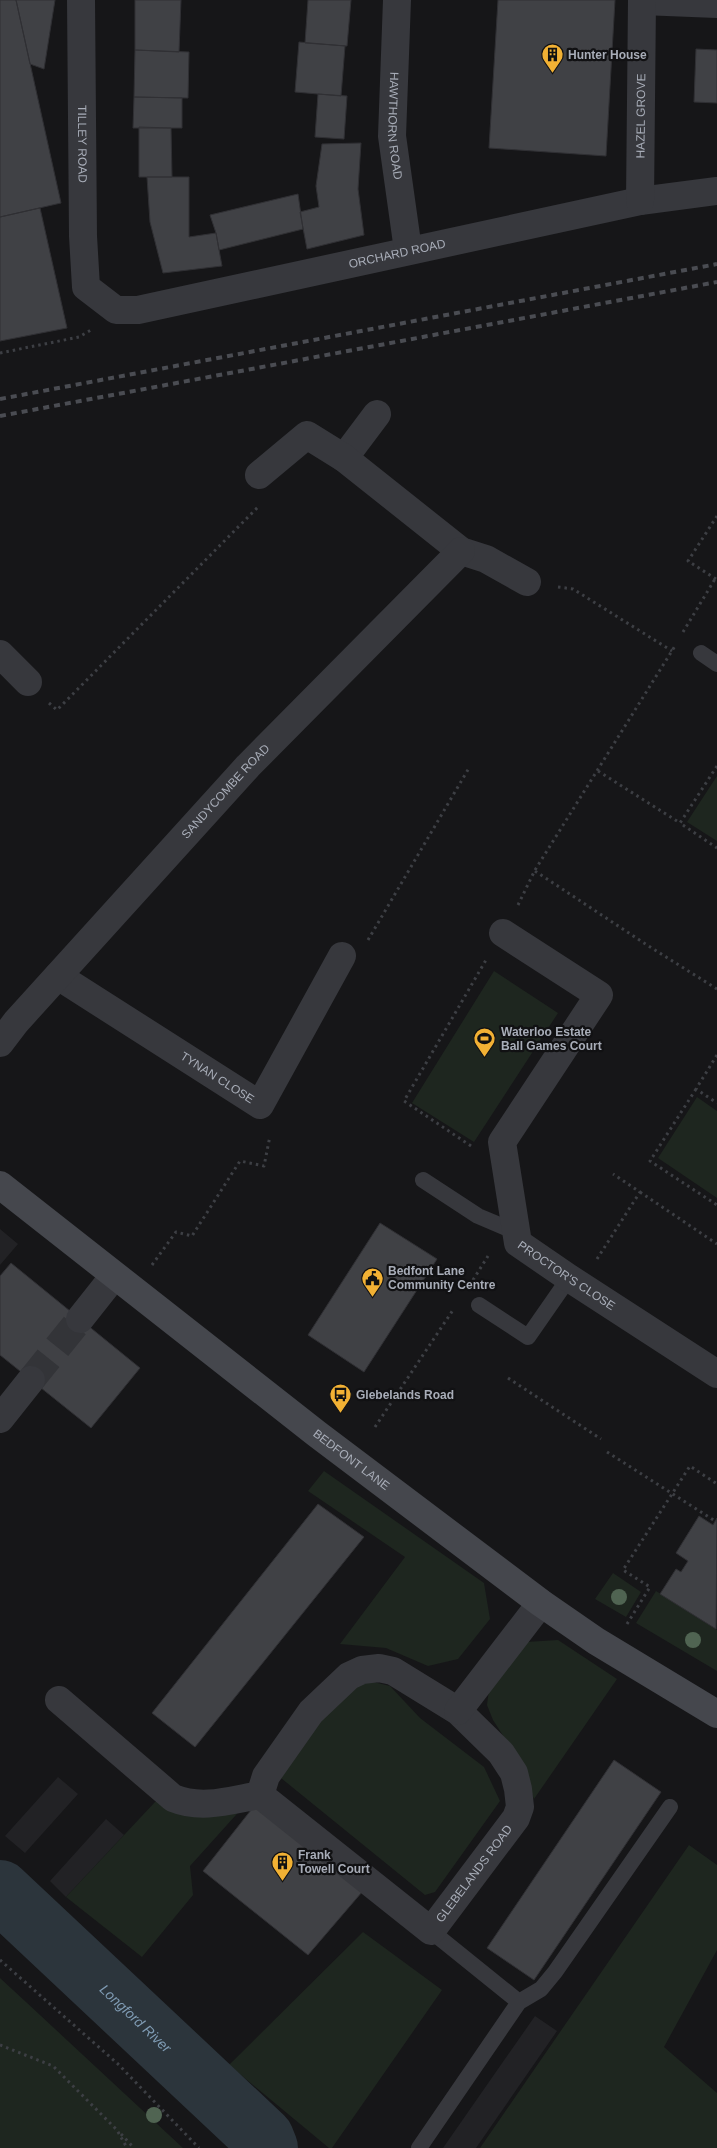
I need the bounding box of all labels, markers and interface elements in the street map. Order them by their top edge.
building icon: Hunter House [540,43,564,74]
place label: Hunter House [568,48,647,62]
street label: HAWTHORN ROAD [385,72,405,181]
street label: HAZEL GROVE [633,73,648,159]
street label: TILLEY ROAD [75,105,90,183]
street label: ORCHARD ROAD [347,236,447,271]
street label: SANDYCOMBE ROAD [179,741,273,842]
place label: Waterloo Estate Ball Games Court [501,1025,602,1053]
sports icon: Waterloo Estate Ball Games Court [473,1027,497,1058]
street label: TYNAN CLOSE [178,1049,257,1106]
street label: PROCTOR'S CLOSE [515,1238,618,1313]
place label: Bedfont Lane Community Centre [388,1264,496,1292]
public building icon: Bedfont Lane Community Centre [360,1266,384,1297]
bus stop icon: Glebelands Road [328,1383,352,1414]
place label: Glebelands Road [356,1388,454,1402]
street label: BEDFONT LANE [310,1427,392,1493]
street label: GLEBELANDS ROAD [433,1822,515,1925]
place label: Frank Towell Court [298,1848,370,1876]
building icon: Frank Towell Court [270,1850,294,1881]
water label: Longford River [97,1981,176,2057]

